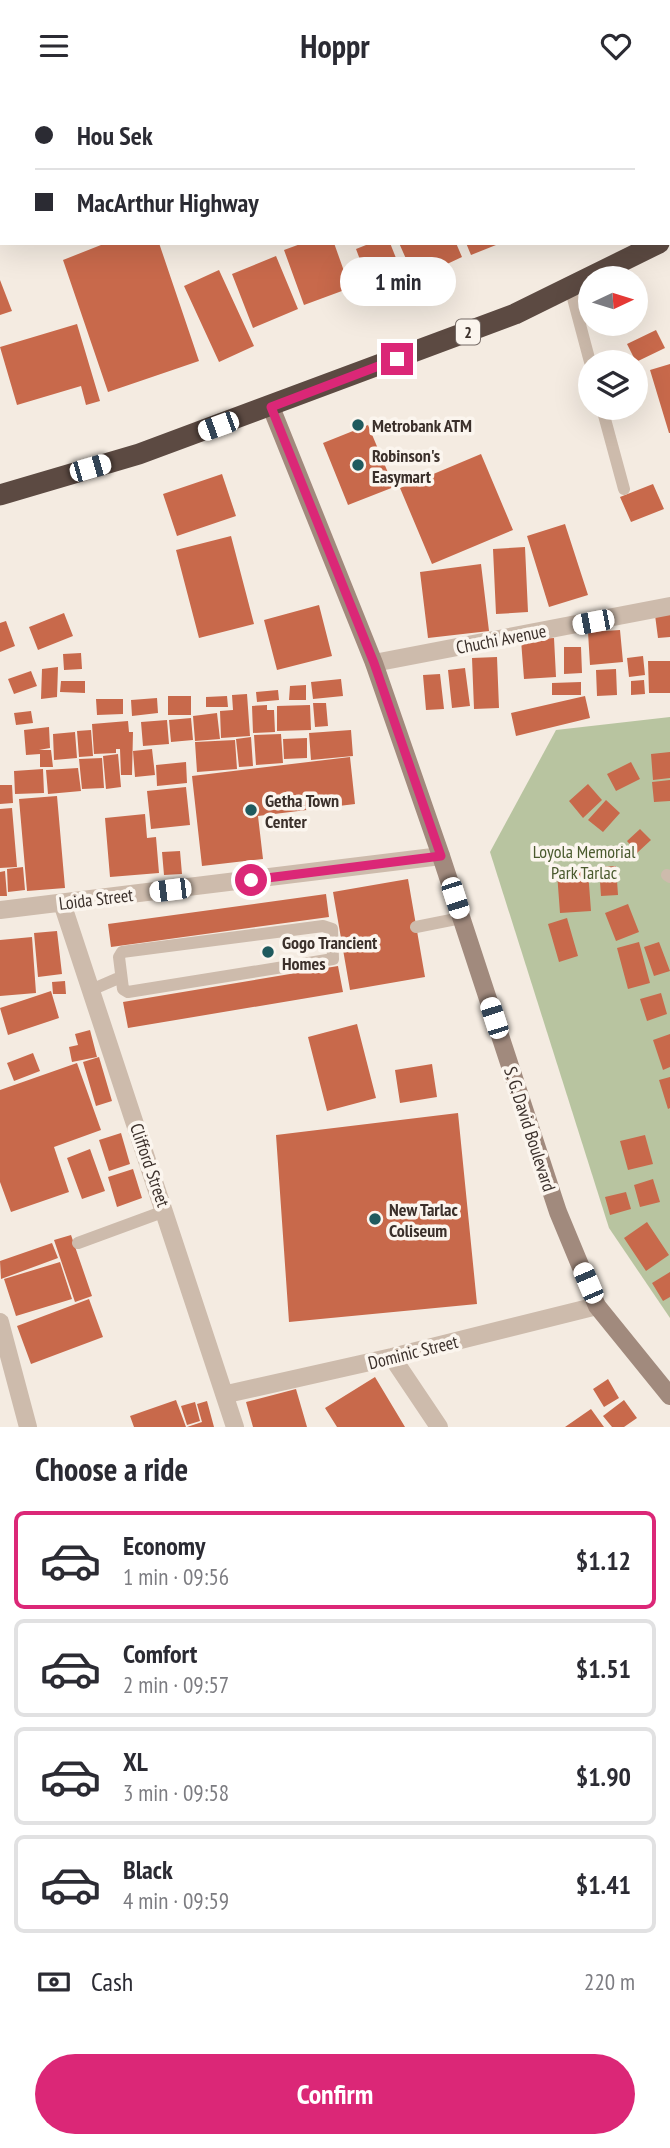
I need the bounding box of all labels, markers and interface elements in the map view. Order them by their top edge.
text: Hoppr [300,25,370,67]
icon: menu [35,27,73,65]
icon: heart [597,27,635,65]
text: Hou Sek [77,119,153,152]
text: MacArthur Highway [77,186,259,219]
callout: 1 min [339,257,455,307]
north arrow [578,266,648,336]
map controls [578,266,648,420]
text: 1 min [375,267,421,296]
road number: 2 [456,320,480,345]
route end [381,343,413,375]
button: layers [578,350,648,420]
car [195,409,242,443]
place label: Metrobank ATM [372,414,472,437]
marker: Metrobank ATM [350,417,366,433]
place label: Robinson's Easymart [372,444,440,488]
car [67,452,114,484]
marker: Robinson's Easymart [350,457,366,473]
car [571,608,616,636]
street label: Chuchi Avenue [454,619,548,659]
place label: Getha Town Center [265,789,339,833]
marker: Getha Town Center [243,802,259,818]
park label: Loyola Memorial Park Tarlac [533,840,636,884]
route start [235,864,267,896]
car [439,875,472,921]
car [148,877,193,903]
street label: Loida Street [58,883,134,915]
place label: Gogo Trancient Homes [282,931,378,975]
marker: Gogo Trancient Homes [260,944,276,960]
car [478,995,511,1041]
street label: S. G. David Boulevard [499,1064,561,1194]
street label: Clifford Street [125,1120,175,1210]
place label: New Tarlac Coliseum [389,1198,458,1242]
marker: New Tarlac Coliseum [367,1211,383,1227]
car [571,1260,606,1306]
street label: Dominic Street [366,1330,460,1374]
text: Choose a ride [35,1448,188,1490]
icon: car [39,1529,102,1592]
text: Economy [123,1529,205,1562]
text: $1.12 [576,1544,631,1577]
text: 1 min · 09:56 [123,1562,229,1591]
icon: car [39,1637,102,1700]
text: Comfort [123,1637,197,1670]
text: $1.51 [576,1652,631,1685]
text: 2 min · 09:57 [123,1670,229,1699]
icon: car [39,1745,102,1808]
text: XL [123,1745,148,1778]
text: $1.90 [576,1760,631,1793]
text: 3 min · 09:58 [123,1778,229,1807]
icon: car [39,1853,102,1916]
text: Black [123,1853,173,1886]
text: $1.41 [576,1868,631,1901]
text: 4 min · 09:59 [123,1886,229,1915]
icon: cash [35,1963,73,2001]
text: Cash [91,1965,133,1998]
text: 220 m [584,1967,635,1996]
button: Confirm [35,2054,635,2134]

